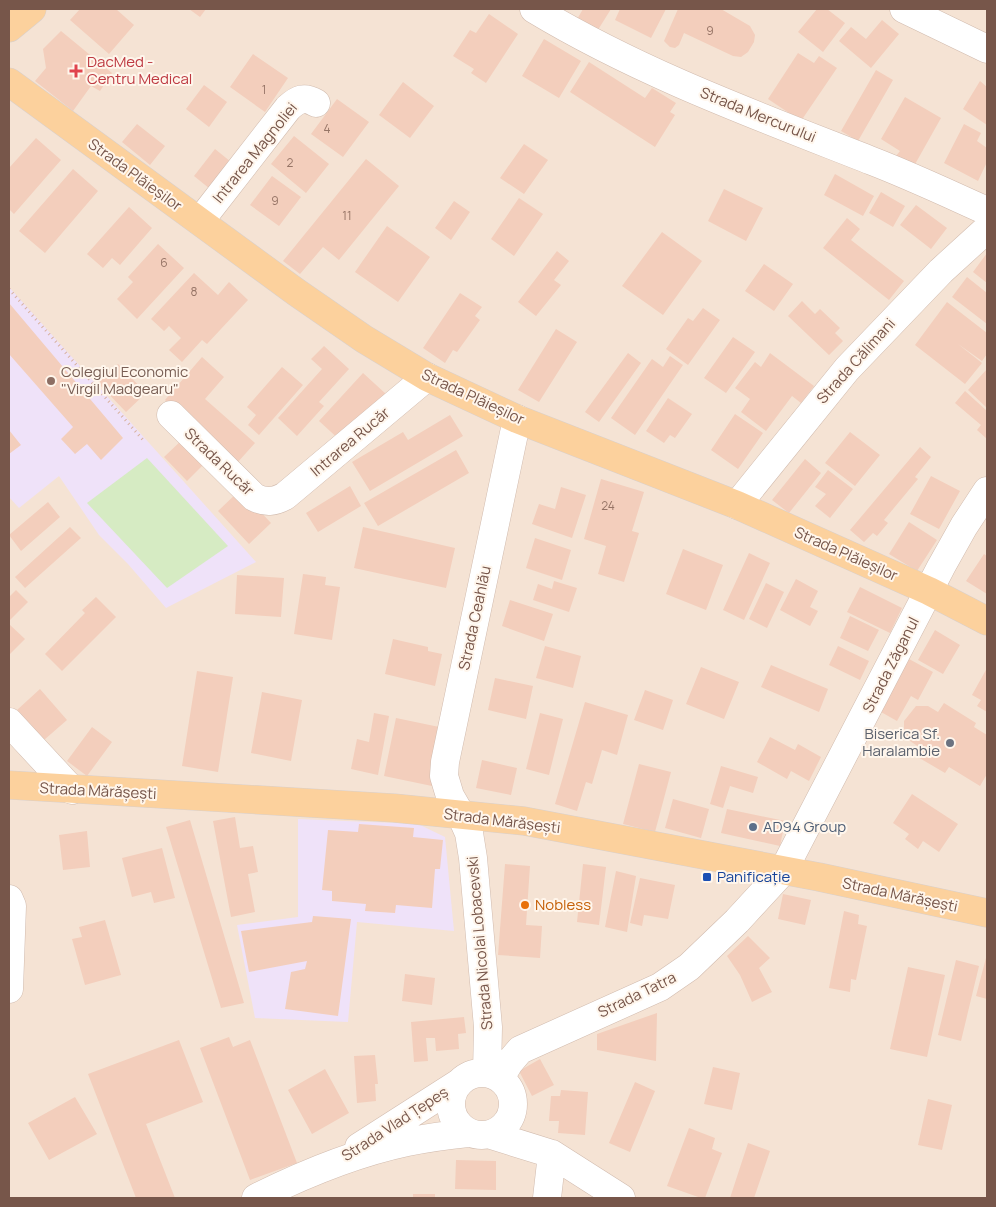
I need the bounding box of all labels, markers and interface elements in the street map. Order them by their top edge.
house number: 9 [706,22,714,39]
place label: DacMed - Centru Medical [87,51,192,89]
marker: DacMed - Centru Medical [69,64,83,78]
house number: 1 [262,81,266,98]
street label: Strada Mercurului [697,82,819,147]
street label: Intrarea Magnoliei [207,98,302,207]
house number: 4 [323,120,331,137]
street label: Strada Plăieșilor [84,133,187,216]
house number: 2 [287,154,294,171]
house number: 9 [271,192,279,209]
house number: 11 [342,207,352,224]
house number: 6 [160,254,168,271]
house number: 8 [191,283,198,300]
street label: Strada Călimani [812,313,900,408]
place label: Colegiul Economic "Virgil Madgearu" [61,361,188,399]
street label: Strada Plăieșilor [418,364,529,430]
marker: Colegiul Economic "Virgil Madgearu" [45,375,57,387]
street label: Intrarea Rucăr [306,402,394,481]
street label: Strada Rucăr [180,423,259,501]
house number: 24 [601,497,615,514]
street label: Strada Plăieșilor [791,521,902,586]
street label: Strada Ceahlău [453,564,496,672]
street label: Strada Zăganul [857,613,924,716]
place label: Biserica Sf. Haralambie [862,723,940,761]
marker: Biserica Sf. Haralambie [944,737,956,749]
street label: Strada Mărășești [39,777,157,804]
street label: Strada Mărășești [443,803,562,838]
place label: AD94 Group [763,816,846,837]
marker: AD94 Group [747,821,759,833]
street label: Strada Nicolai Lobacevski [461,855,498,1031]
place label: Panificație [717,866,791,887]
marker: Panificație [701,871,713,883]
street label: Strada Mărășești [841,872,960,917]
place label: Nobless [535,894,591,915]
marker: Nobless [519,899,531,911]
street label: Strada Tatra [594,967,679,1023]
street label: Strada Vlad Țepeș [337,1081,452,1166]

